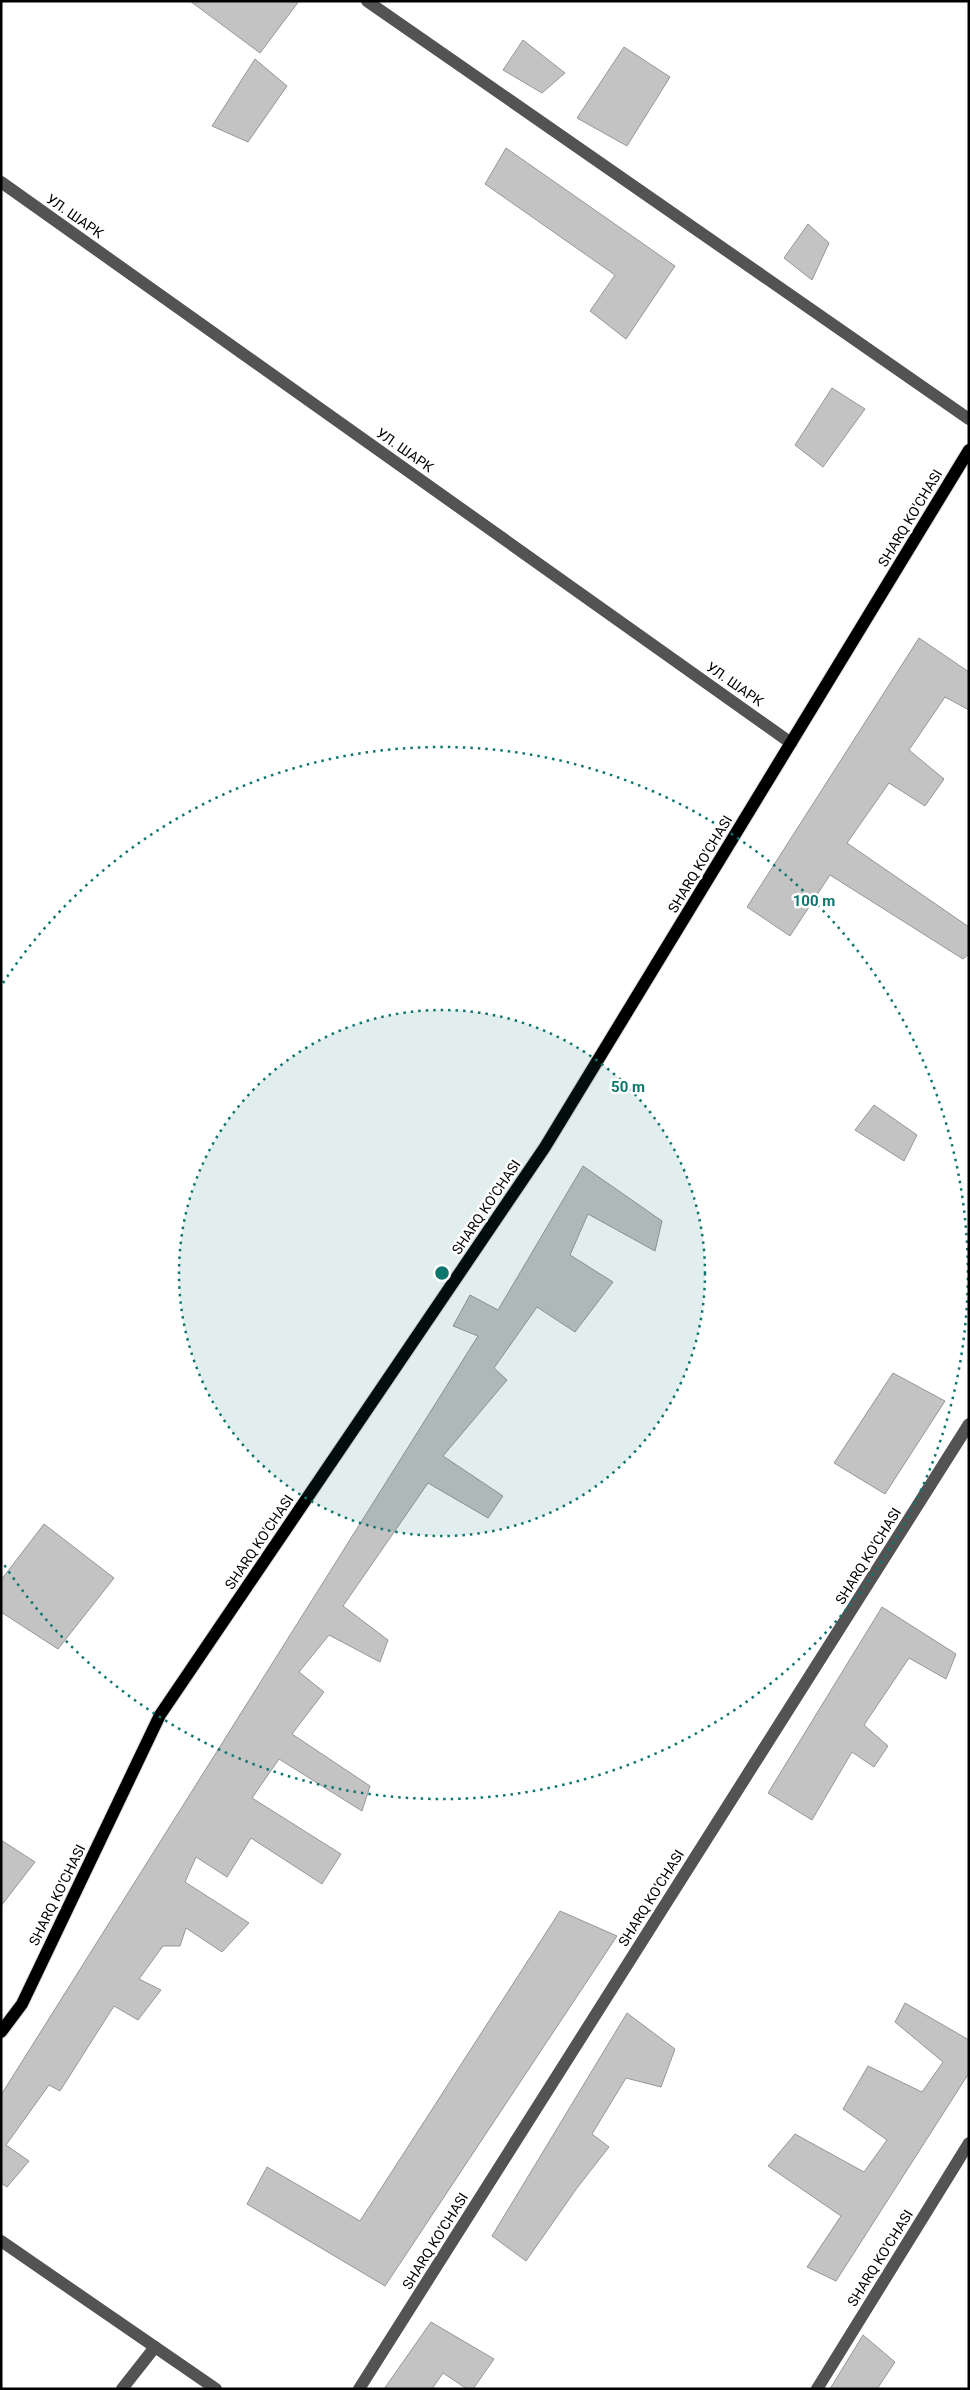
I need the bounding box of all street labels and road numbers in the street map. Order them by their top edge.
street label: УЛ. ШАРК [43,191,107,241]
street label: УЛ. ШАРК [373,425,437,475]
street label: SHARQ KO'CHASI [875,467,945,569]
street label: УЛ. ШАРК [703,659,767,709]
street label: SHARQ KO'CHASI [665,813,735,915]
street label: SHARQ KO'CHASI [448,1157,524,1257]
street label: SHARQ KO'CHASI [221,1492,297,1592]
street label: SHARQ KO'CHASI [832,1505,904,1607]
street label: SHARQ KO'CHASI [26,1842,88,1948]
street label: SHARQ KO'CHASI [615,1847,687,1949]
street label: SHARQ KO'CHASI [399,2190,471,2292]
street label: SHARQ KO'CHASI [844,2207,916,2309]

